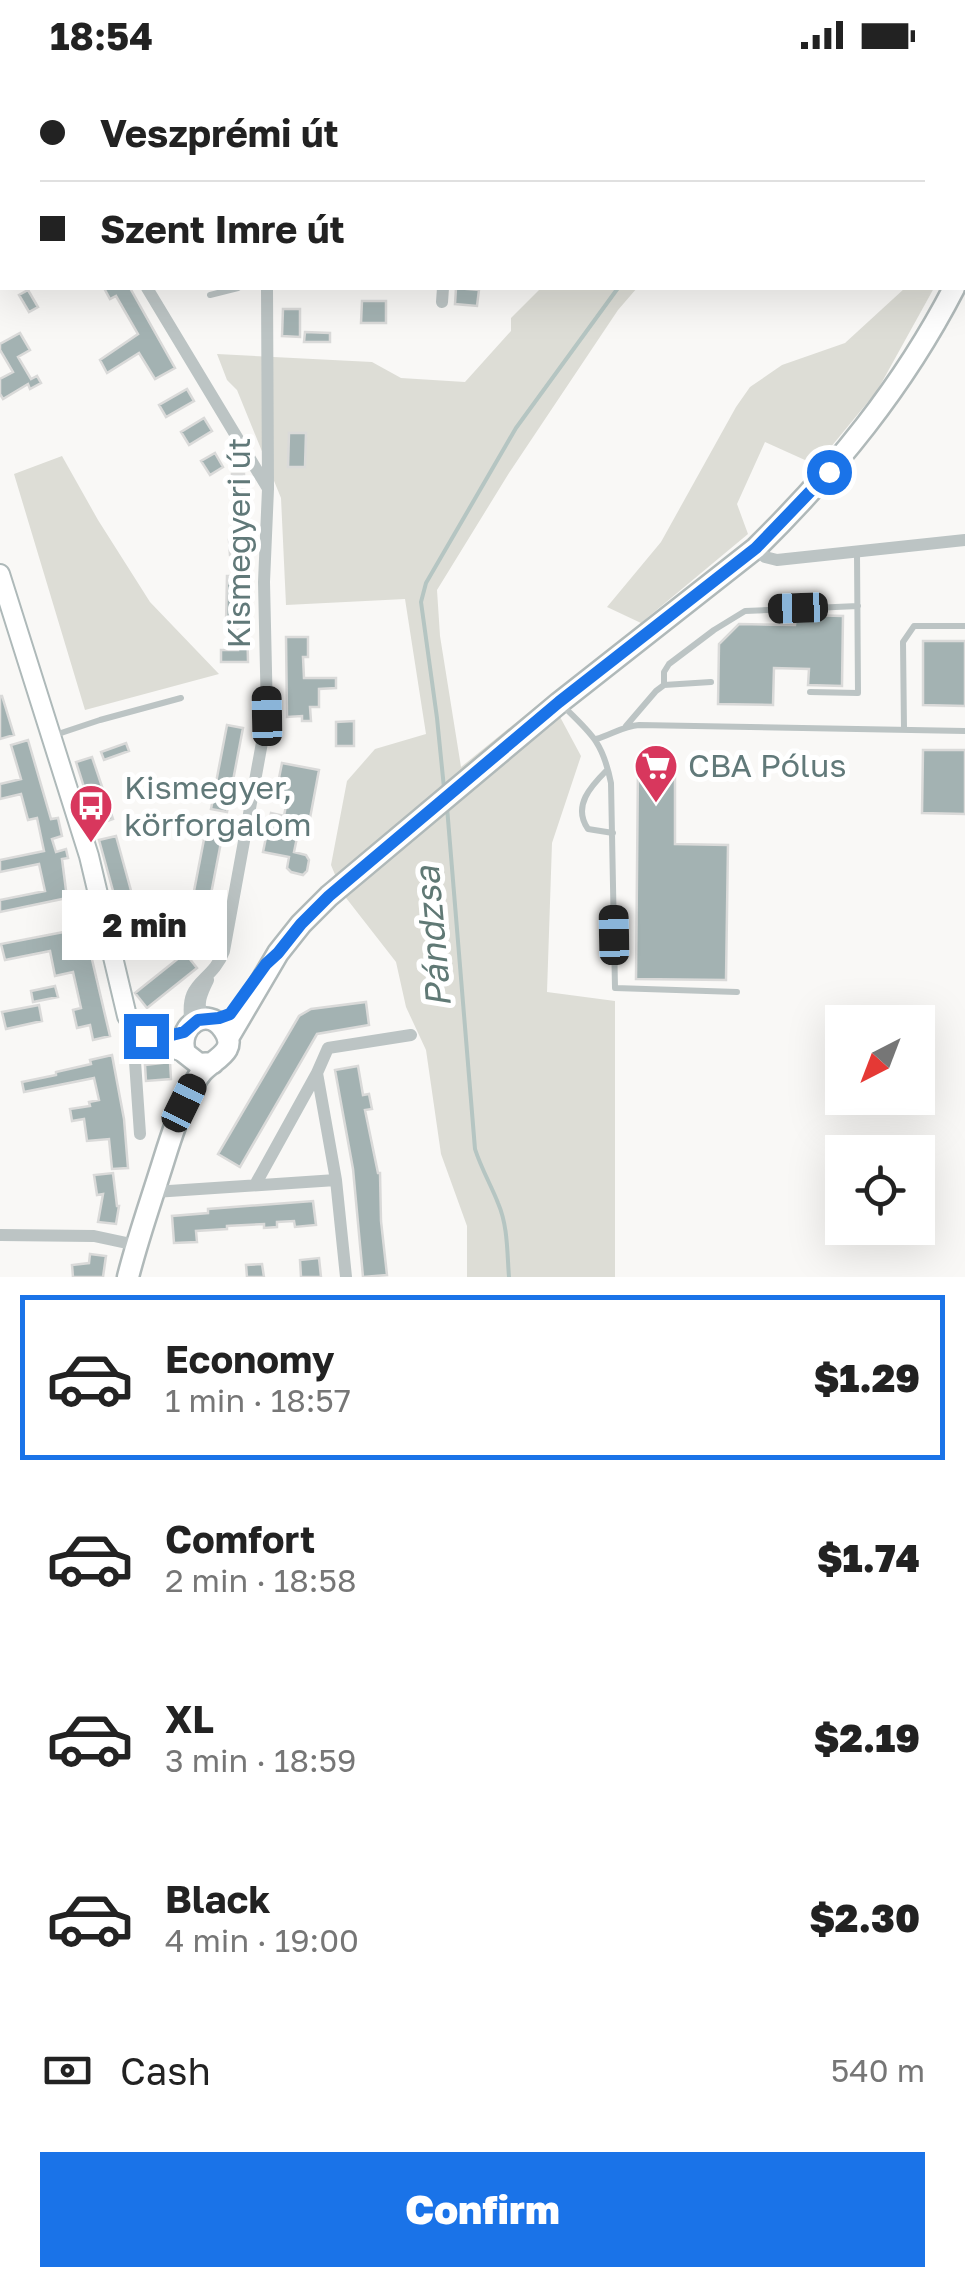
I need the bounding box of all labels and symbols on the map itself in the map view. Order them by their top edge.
street label: Kismegyeri út [219,437,257,649]
route start [807,450,852,495]
car [767,592,829,624]
car [251,686,283,746]
supermarket icon: CBA Pólus [633,743,679,804]
place label: CBA Pólus [688,746,846,784]
place label: Kismegyer, körforgalom [124,768,312,843]
bus stop icon: Kismegyer, körforgalom [68,783,114,844]
water label: Pándzsa [405,864,459,1009]
callout: 2 min [64,891,228,961]
car [598,905,630,965]
north arrow [825,1005,935,1115]
route end [124,1014,169,1059]
car [157,1069,211,1137]

